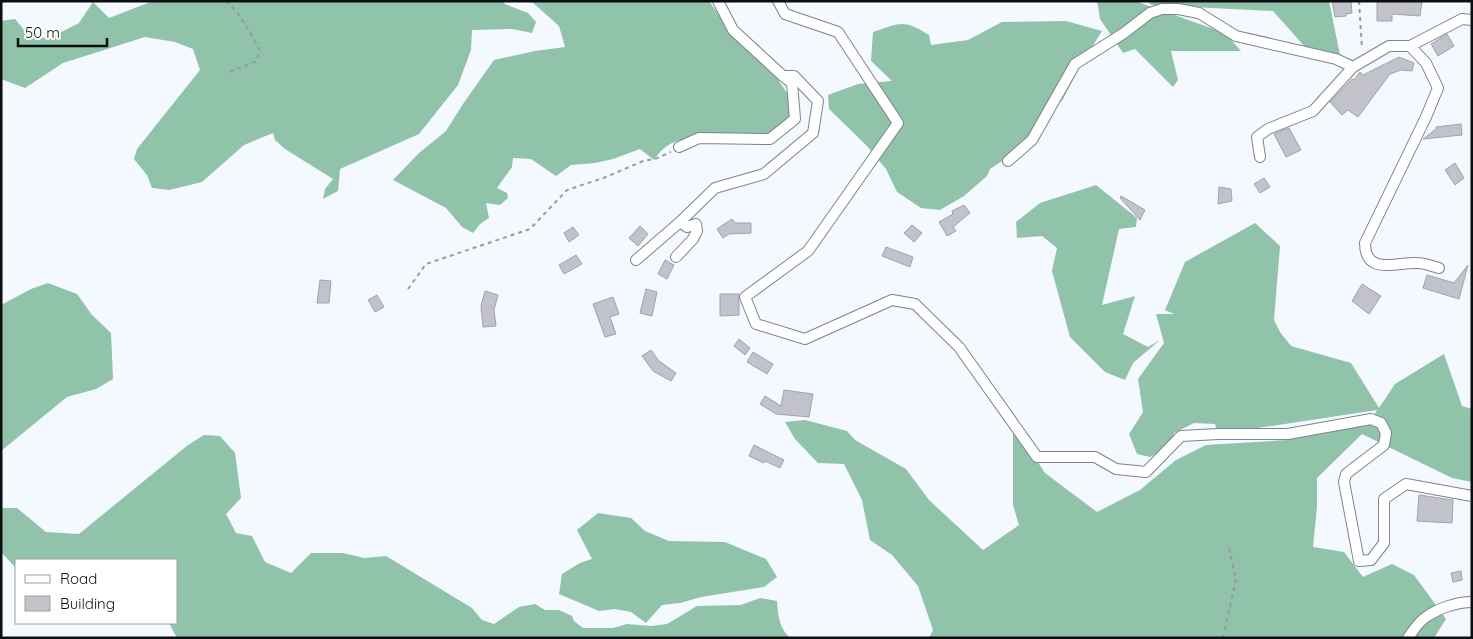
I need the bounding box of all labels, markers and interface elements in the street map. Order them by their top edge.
scale bar [18,15,106,47]
text: 50 m [25,23,60,42]
legend [15,559,178,624]
text: Road [60,569,97,588]
text: Building [60,594,115,613]

